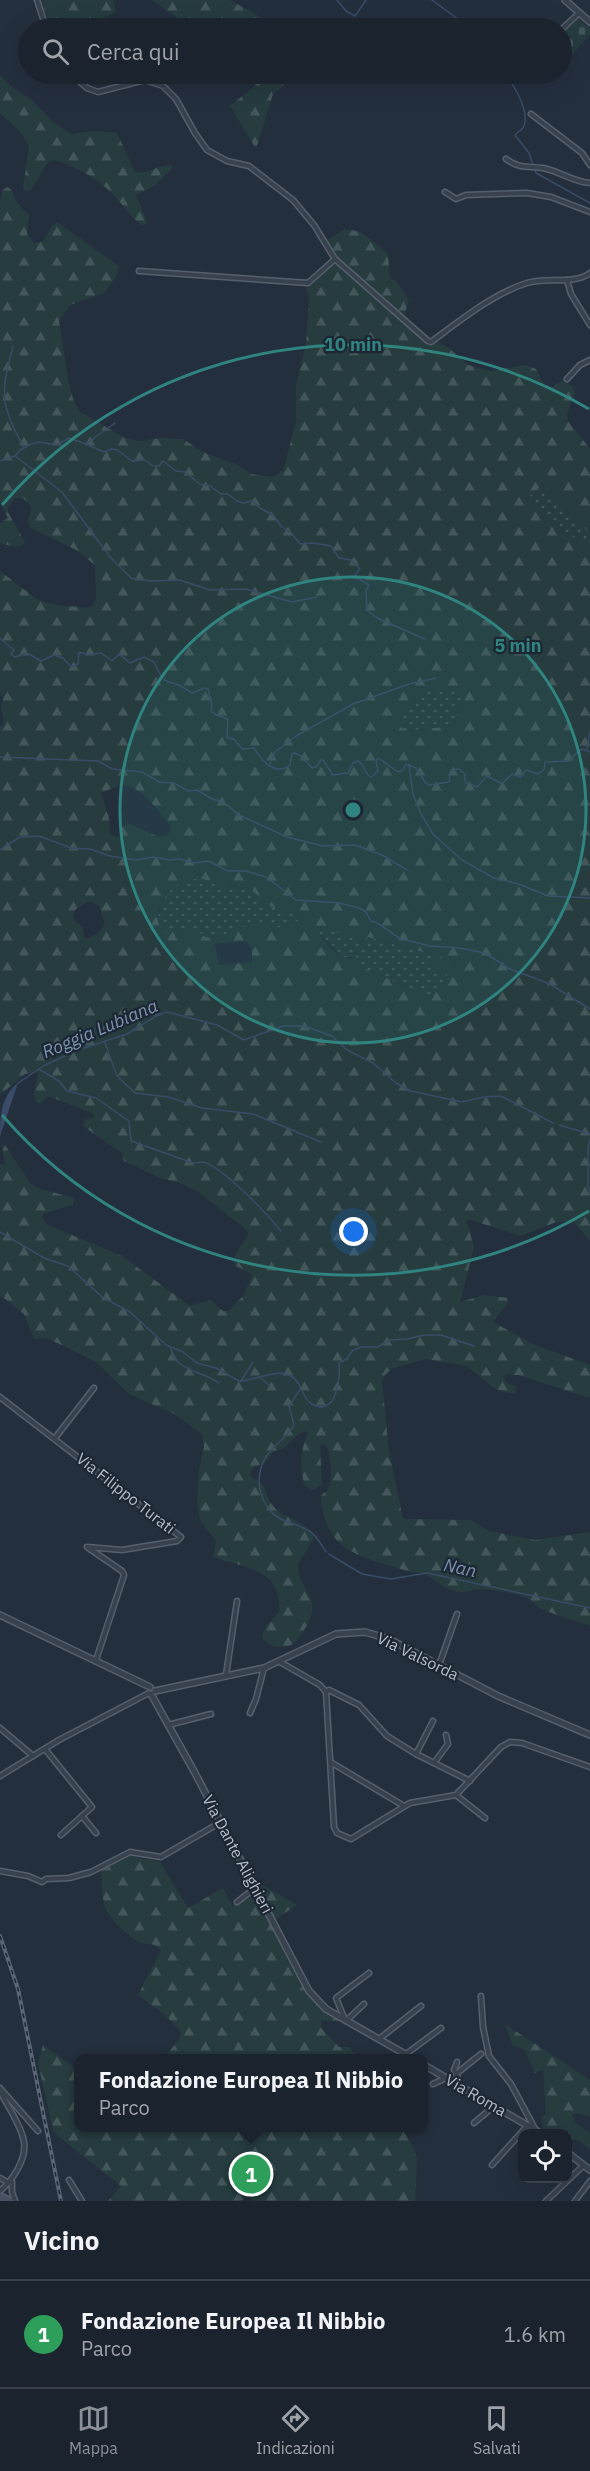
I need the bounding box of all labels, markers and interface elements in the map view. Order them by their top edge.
search box [18,18,572,84]
icon: search [39,35,72,68]
text: Cerca qui [87,37,179,66]
text: 10 min [324,333,382,356]
text: 5 min [494,634,542,657]
centre of rings [343,800,363,820]
water label: Roggia Lubiana [39,994,161,1063]
your location [339,1217,368,1246]
street label: Via Filippo Turati [73,1448,179,1538]
water label: Nan [442,1553,479,1582]
street label: Via Valsorda [374,1628,463,1685]
street label: Via Dante Alighieri [198,1791,278,1917]
popup [74,2054,428,2132]
text: Fondazione Europea Il Nibbio [99,2065,403,2094]
street label: Via Roma [442,2069,511,2121]
text: Parco [99,2094,150,2121]
map controls [518,2129,572,2183]
button: locate [518,2129,572,2183]
pin: 1 [232,2152,270,2196]
text: Vicino [24,2223,99,2257]
text: Fondazione Europea Il Nibbio [81,2306,385,2335]
text: 1 [38,2321,50,2348]
text: 1.6 km [504,2321,566,2348]
text: Parco [81,2335,132,2362]
tab: Mappa [69,2402,118,2458]
tab: Indicazioni [256,2402,335,2458]
tab: Salvati [473,2402,521,2458]

